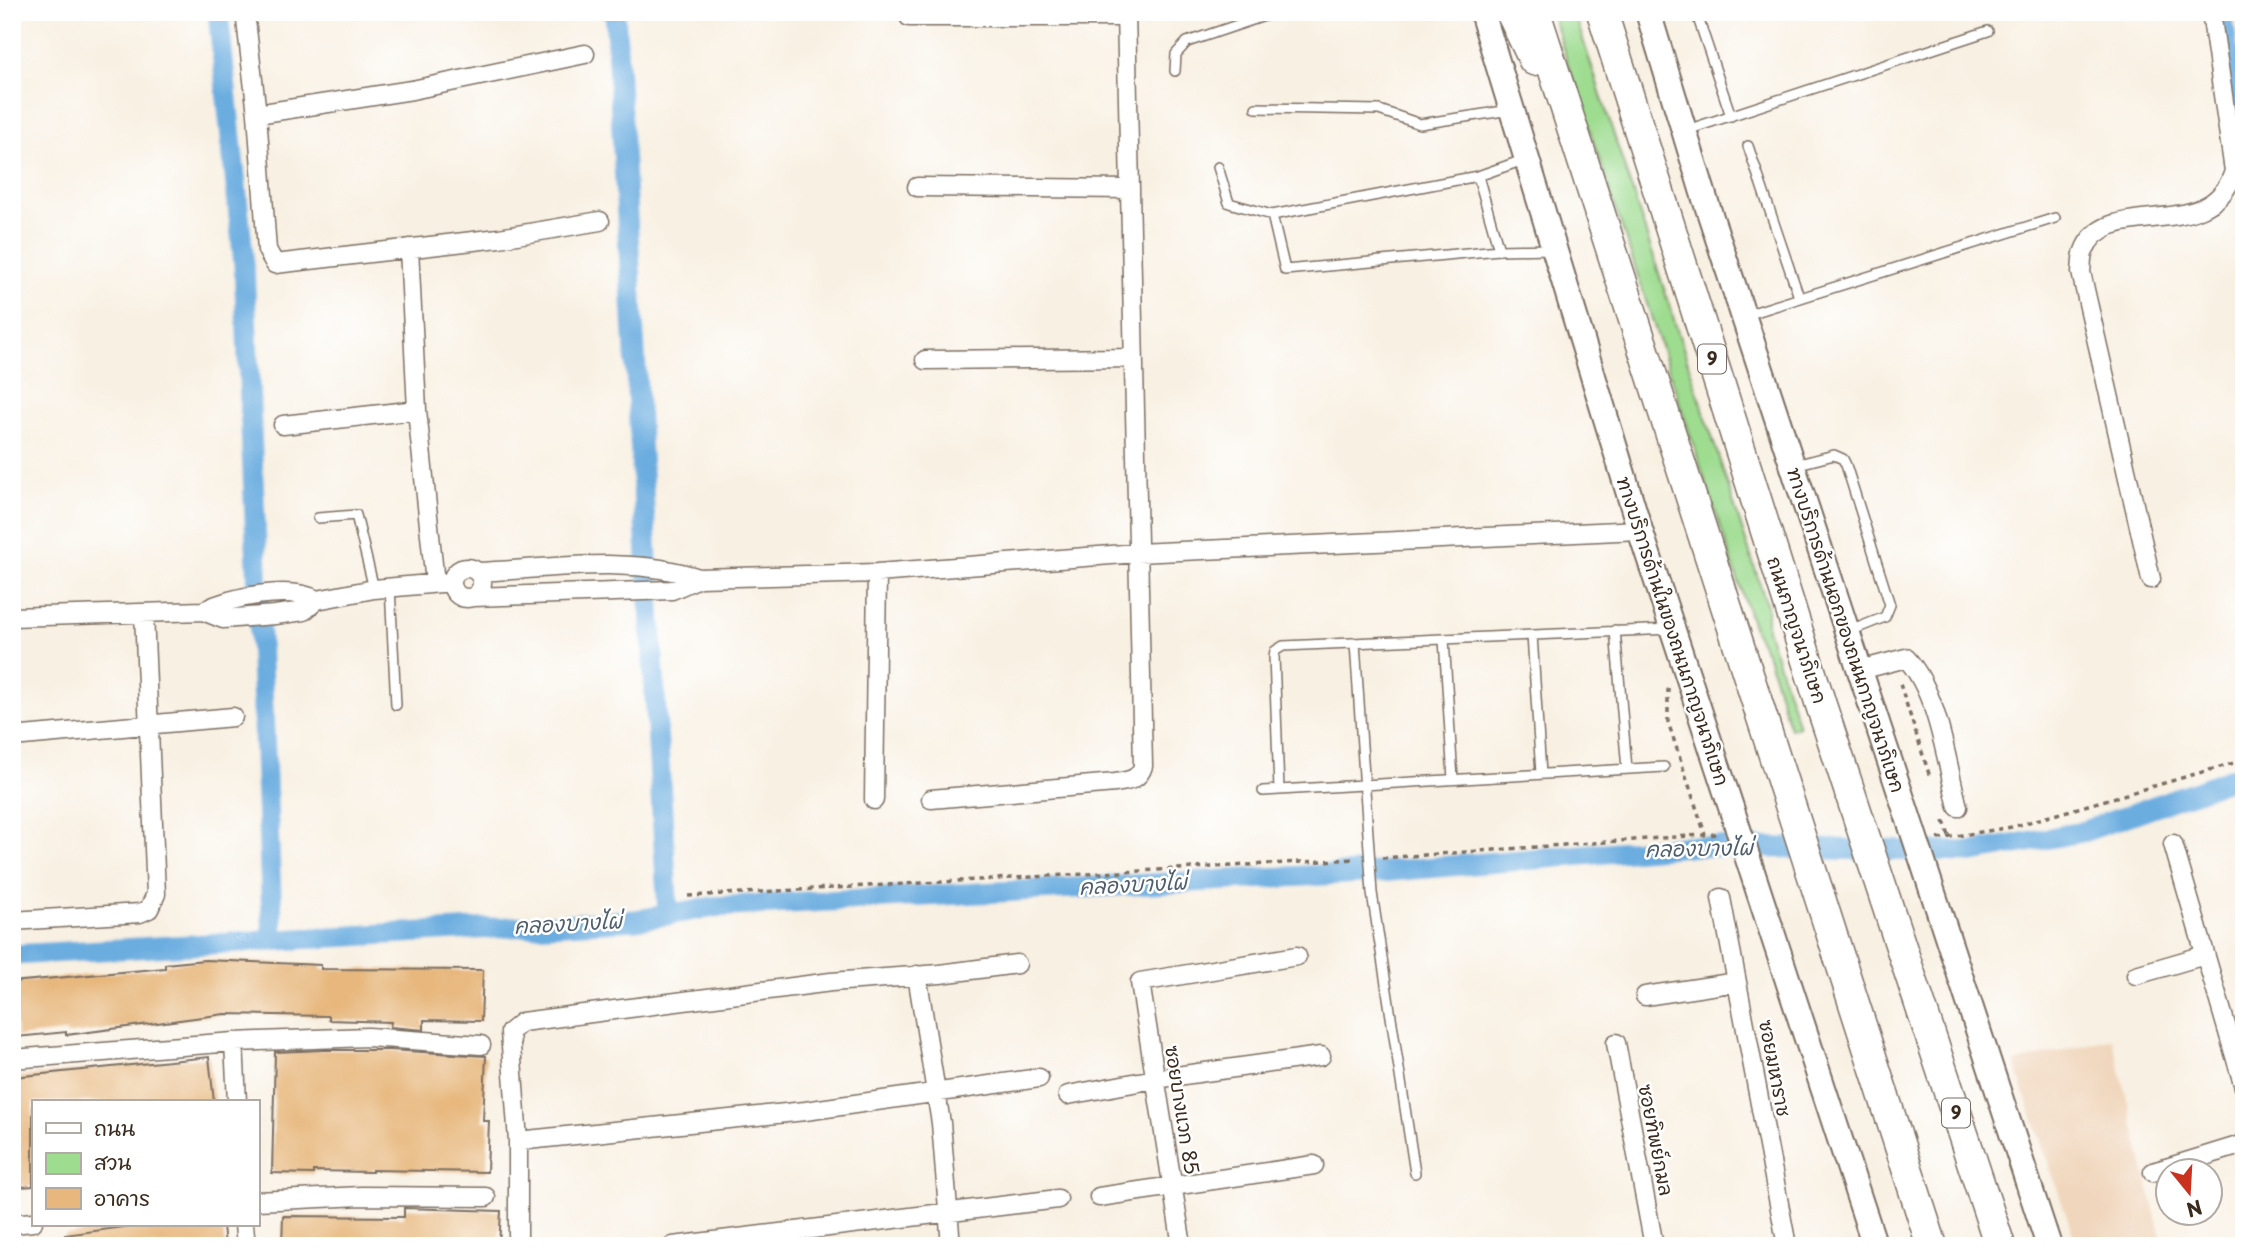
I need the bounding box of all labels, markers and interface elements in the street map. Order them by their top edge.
road number: 9 [1698,344,1726,374]
street label: ทางบริการด้านนอกของถนนกาญจนาภิเษก [1781,463,1913,796]
street label: ทางบริการด้านในของถนนกาญจนาภิเษก [1611,472,1737,789]
street label: ถนนกาญจนาภิเษก [1761,553,1835,707]
water label: คลองบางไผ่ [1645,830,1757,864]
water label: คลองบางไผ่ [1078,864,1192,902]
water label: คลองบางไผ่ [513,903,627,941]
street label: ซอยมหาราช [1753,1017,1799,1119]
street label: ซอยบางแวก 85 [1159,1043,1207,1176]
street label: ซอยทิพย์กมล [1632,1082,1682,1198]
road number: 9 [1942,1098,1970,1128]
legend [32,1100,259,1226]
text: ถนน [94,1111,135,1143]
text: สวน [94,1145,131,1177]
north arrow [2154,1156,2224,1226]
text: อาคาร [94,1181,150,1213]
text: N [2183,1193,2206,1225]

